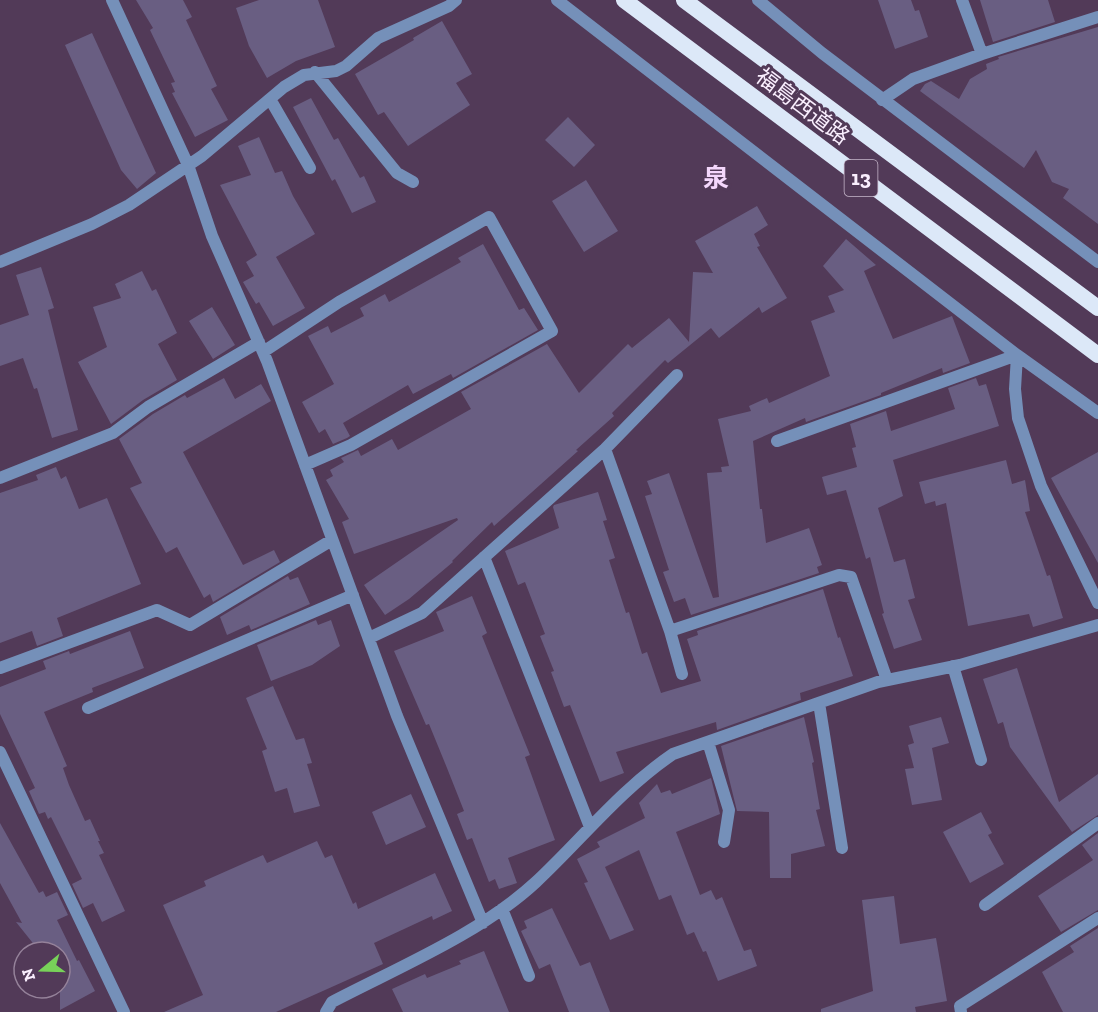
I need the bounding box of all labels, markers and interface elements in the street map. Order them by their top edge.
street label: 福島西道路 [751,63,855,150]
road number: 13 [844,160,878,196]
district label: 泉 [703,162,729,194]
north arrow [12,940,72,1000]
text: N [17,966,39,984]

